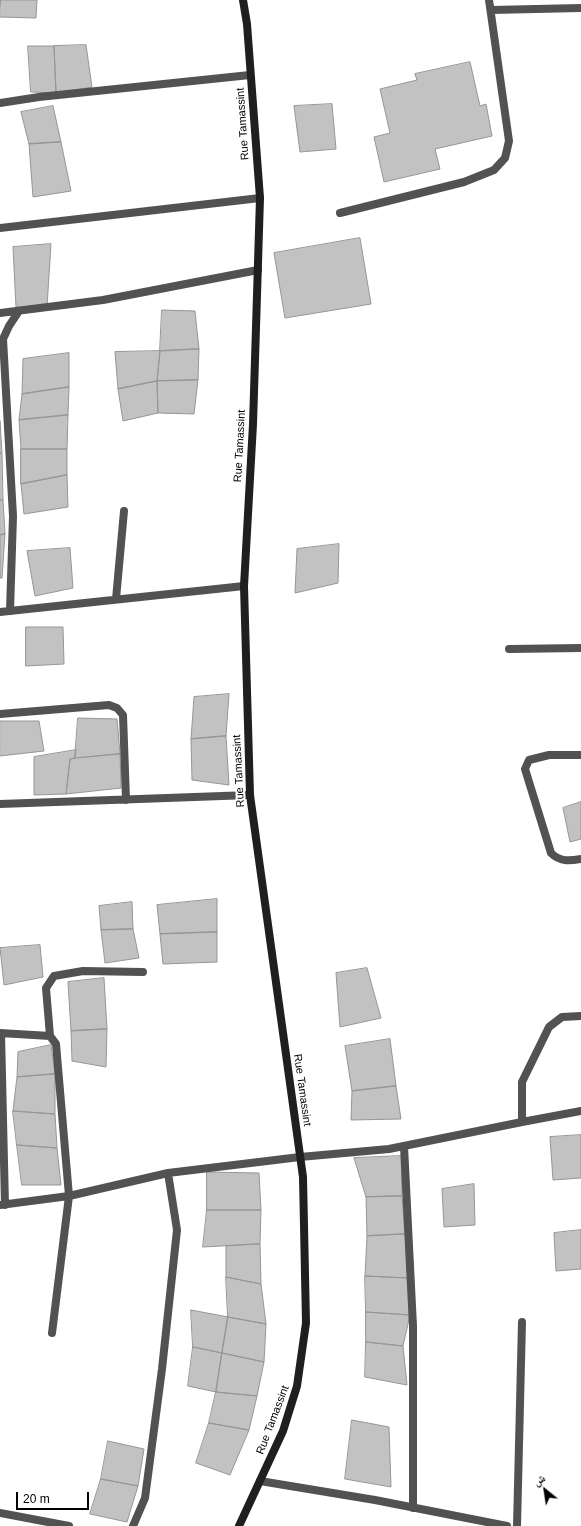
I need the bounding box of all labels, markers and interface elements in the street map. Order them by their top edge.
street label: Rue Tamassint [234,87,252,161]
street label: Rue Tamassint [232,409,248,483]
street label: Rue Tamassint [231,734,247,808]
street label: Rue Tamassint [290,1053,314,1127]
street label: Rue Tamassint [254,1384,292,1456]
north arrow [525,1470,565,1510]
text: ش [531,1471,547,1488]
scale bar [18,1484,91,1510]
text: 20 m [23,1492,50,1506]

